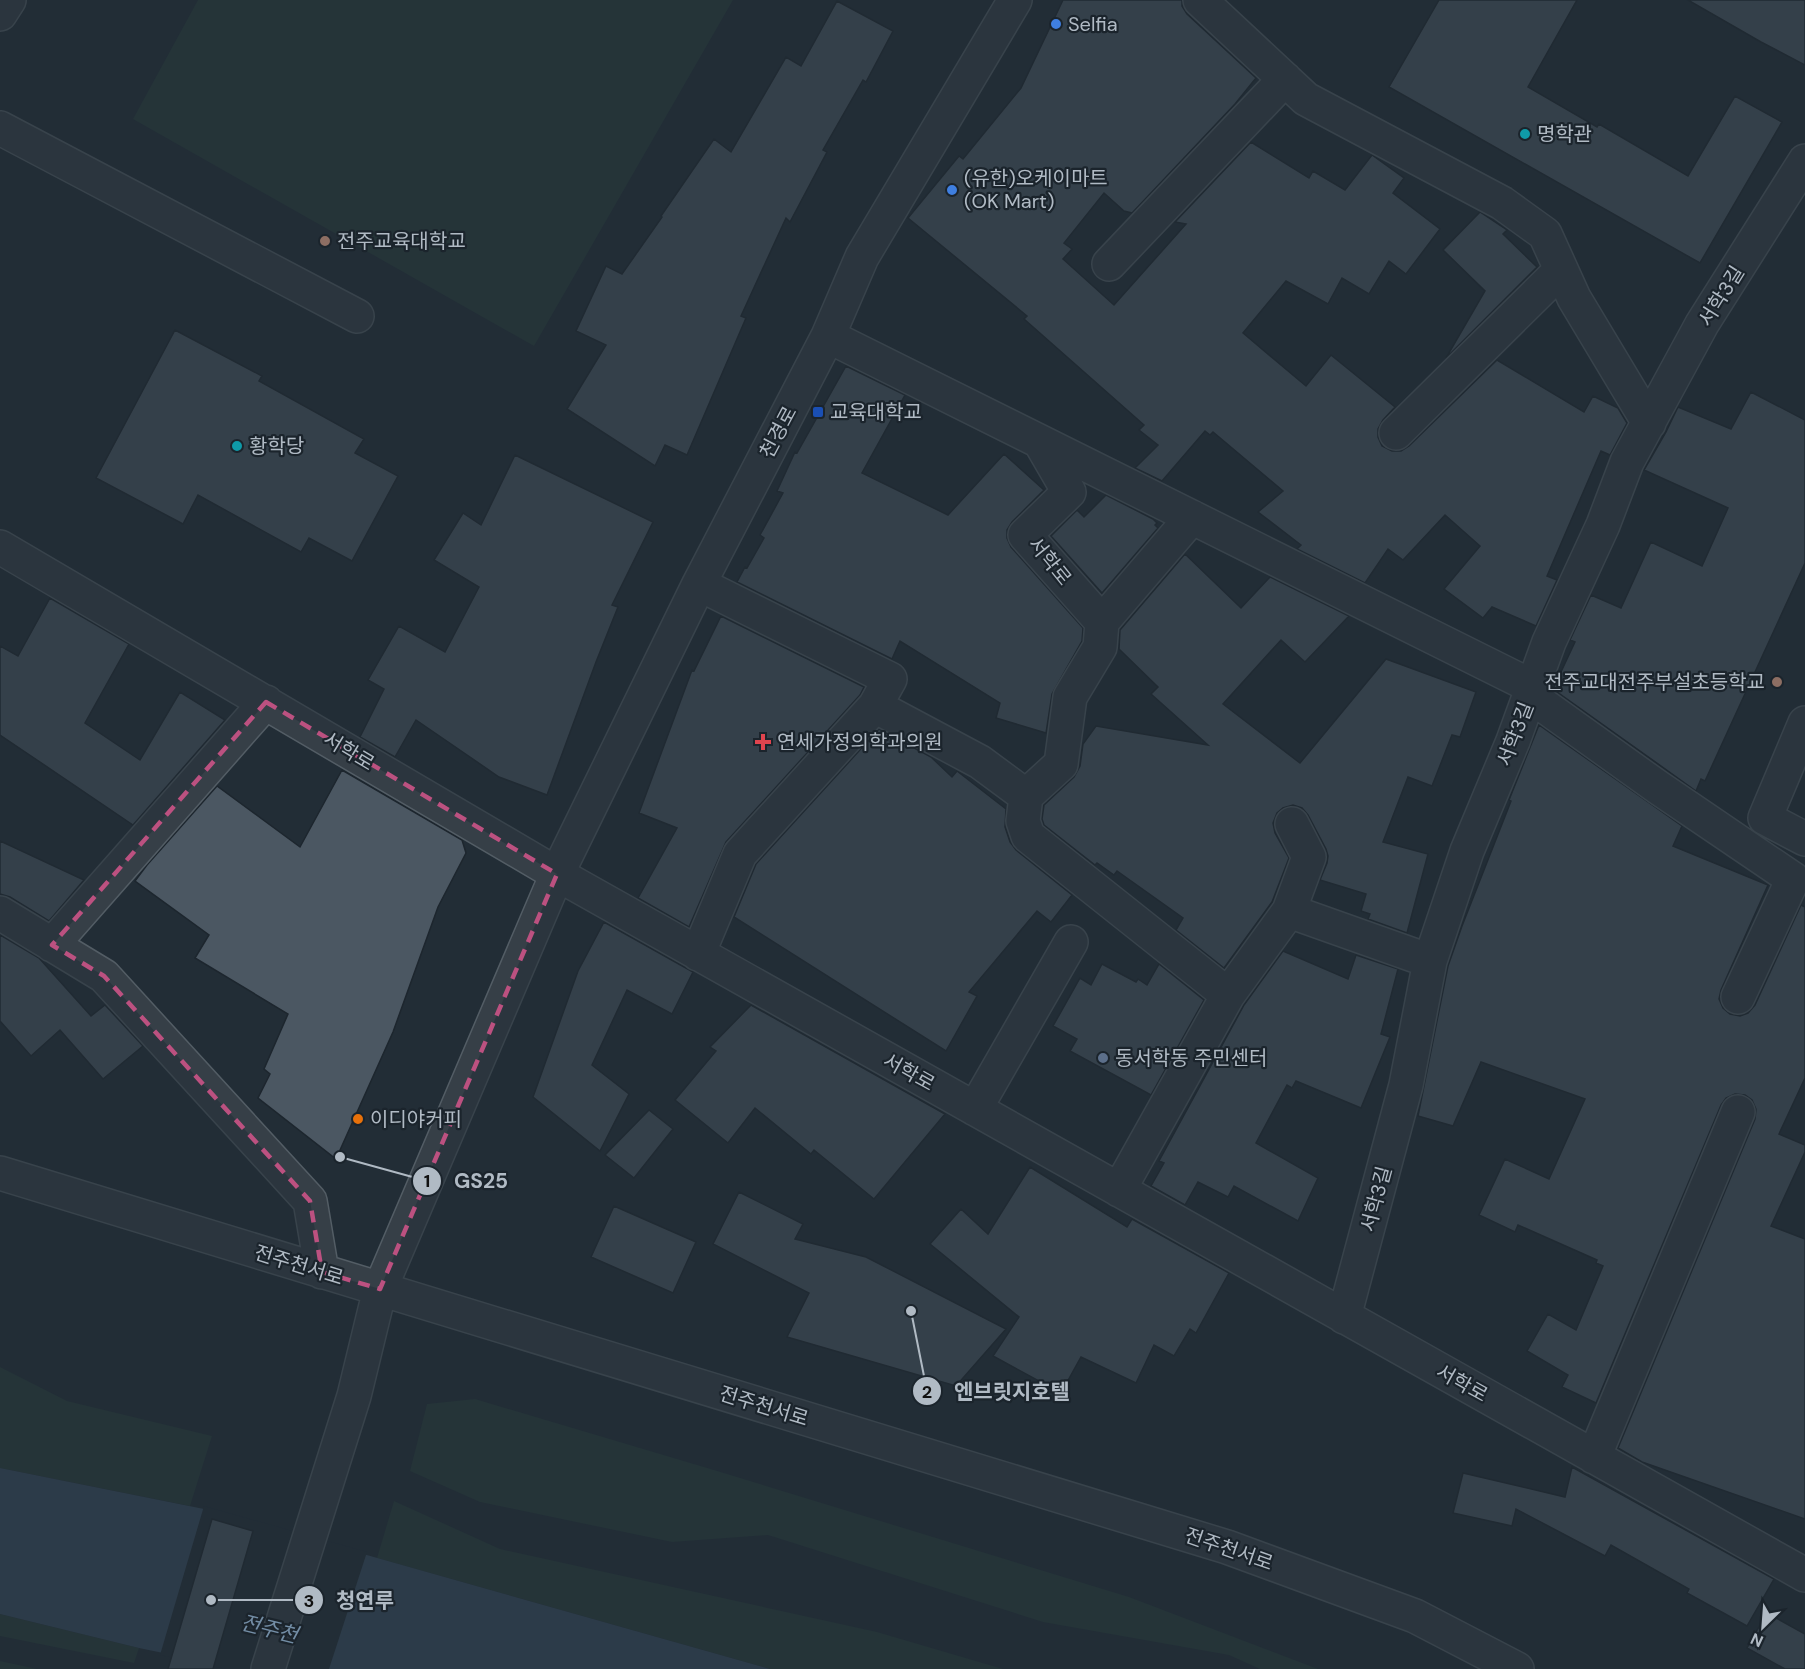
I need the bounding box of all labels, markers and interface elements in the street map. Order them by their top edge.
place label: Selfia [1068,11,1118,37]
marker: Selfia [1049,17,1063,31]
place label: 명학관 [1537,121,1592,147]
marker: 명학관 [1518,127,1532,141]
place label: (유한)오케이마트 (OK Mart) [964,165,1108,214]
marker: (유한)오케이마트 (OK Mart) [945,183,959,197]
place label: 전주교육대학교 [337,228,466,254]
marker: 전주교육대학교 [318,234,332,248]
street label: 서학3길 [1692,261,1750,331]
place label: 교육대학교 [830,399,922,425]
street label: 천경로 [754,402,802,462]
marker: 교육대학교 [811,405,825,419]
place label: 황학당 [249,433,304,459]
marker: 황학당 [230,439,244,453]
street label: 서학로 [1023,531,1077,591]
place label: 전주교대전주부설초등학교 [1544,669,1765,695]
marker: 전주교대전주부설초등학교 [1770,675,1784,689]
street label: 서학3길 [1491,698,1539,770]
street label: 서학로 [319,726,379,776]
place label: 연세가정의학과의원 [777,729,943,755]
marker: 연세가정의학과의원 [754,733,772,751]
place label: 동서학동 주민센터 [1115,1045,1268,1071]
street label: 서학로 [879,1047,939,1097]
marker: 동서학동 주민센터 [1096,1051,1110,1065]
place label: 이디야커피 [370,1106,462,1132]
marker: 이디야커피 [351,1112,365,1126]
callout: GS25 [412,1161,520,1200]
street label: 서학3길 [1355,1163,1397,1235]
text: GS25 [454,1167,508,1195]
text: 1 [424,1169,430,1193]
street label: 전주천서로 [251,1239,347,1291]
street label: 서학로 [1432,1358,1492,1408]
callout: 엔브릿지호텔 [912,1372,1082,1411]
text: 엔브릿지호텔 [954,1378,1070,1406]
street label: 전주천서로 [716,1380,812,1432]
text: 2 [922,1380,932,1404]
street label: 전주천서로 [1181,1522,1277,1576]
callout: 청연루 [294,1581,406,1620]
text: 청연루 [336,1587,394,1615]
text: 3 [304,1589,314,1613]
north arrow [1733,1597,1793,1657]
water label: 전주천 [237,1608,303,1650]
text: N [1747,1628,1767,1652]

